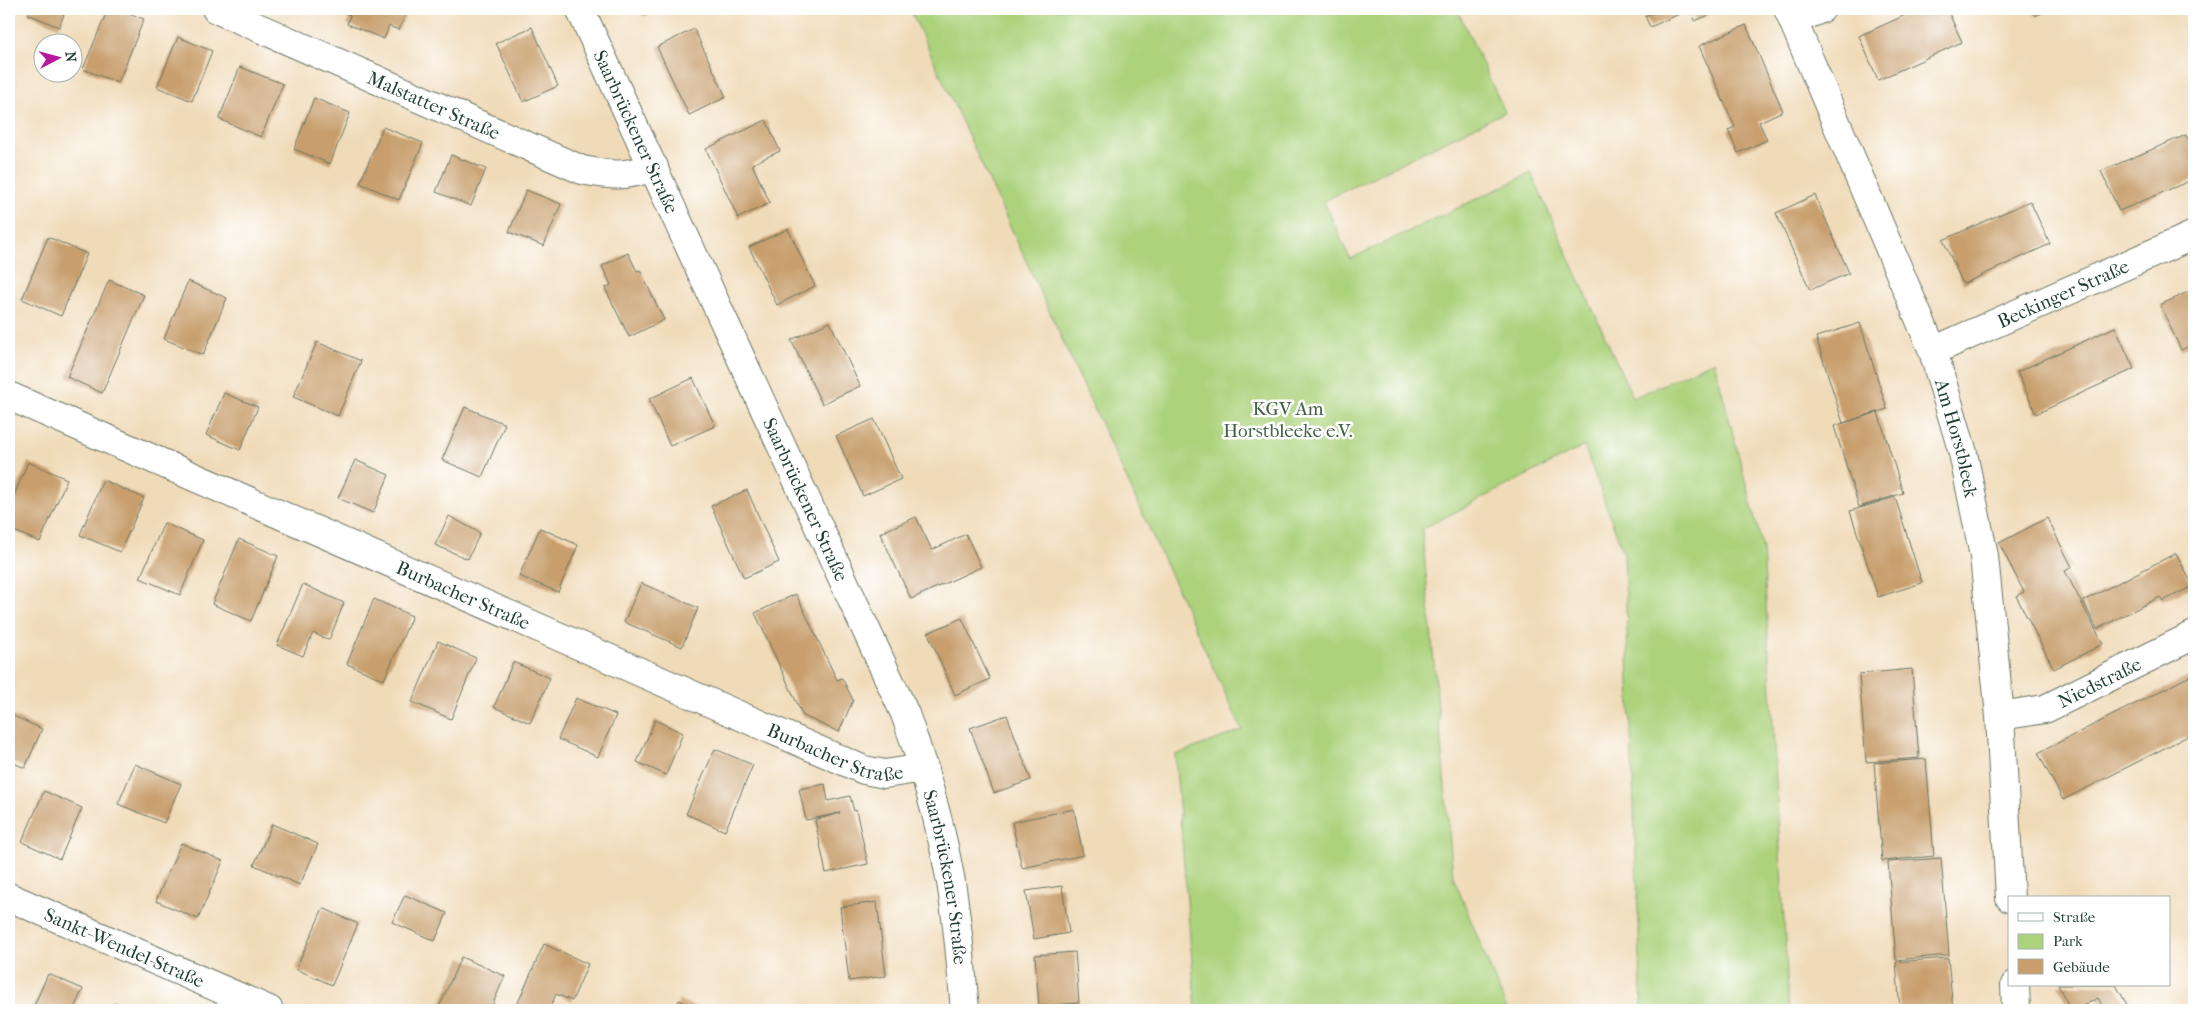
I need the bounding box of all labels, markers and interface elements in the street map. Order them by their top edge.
north arrow [32,32,82,82]
street label: Saarbrückener Straße [589,47,683,217]
text: N [61,51,79,63]
street label: Malstatter Straße [364,67,503,145]
street label: Beckinger Straße [1994,255,2132,333]
street label: Am Horstbleek [1930,376,1982,500]
park label: KGV Am Horstbleeke e.V. [1223,398,1353,442]
street label: Saarbrückener Straße [758,415,852,585]
street label: Burbacher Straße [393,557,533,635]
street label: Niedstraße [2054,653,2145,713]
street label: Burbacher Straße [764,719,905,786]
street label: Saarbrückener Straße [918,787,971,966]
legend [2008,896,2170,986]
street label: Sankt-Wendel-Straße [41,904,207,993]
text: Straße [2053,908,2096,926]
text: Park [2053,932,2083,950]
text: Gebäude [2053,958,2110,976]

